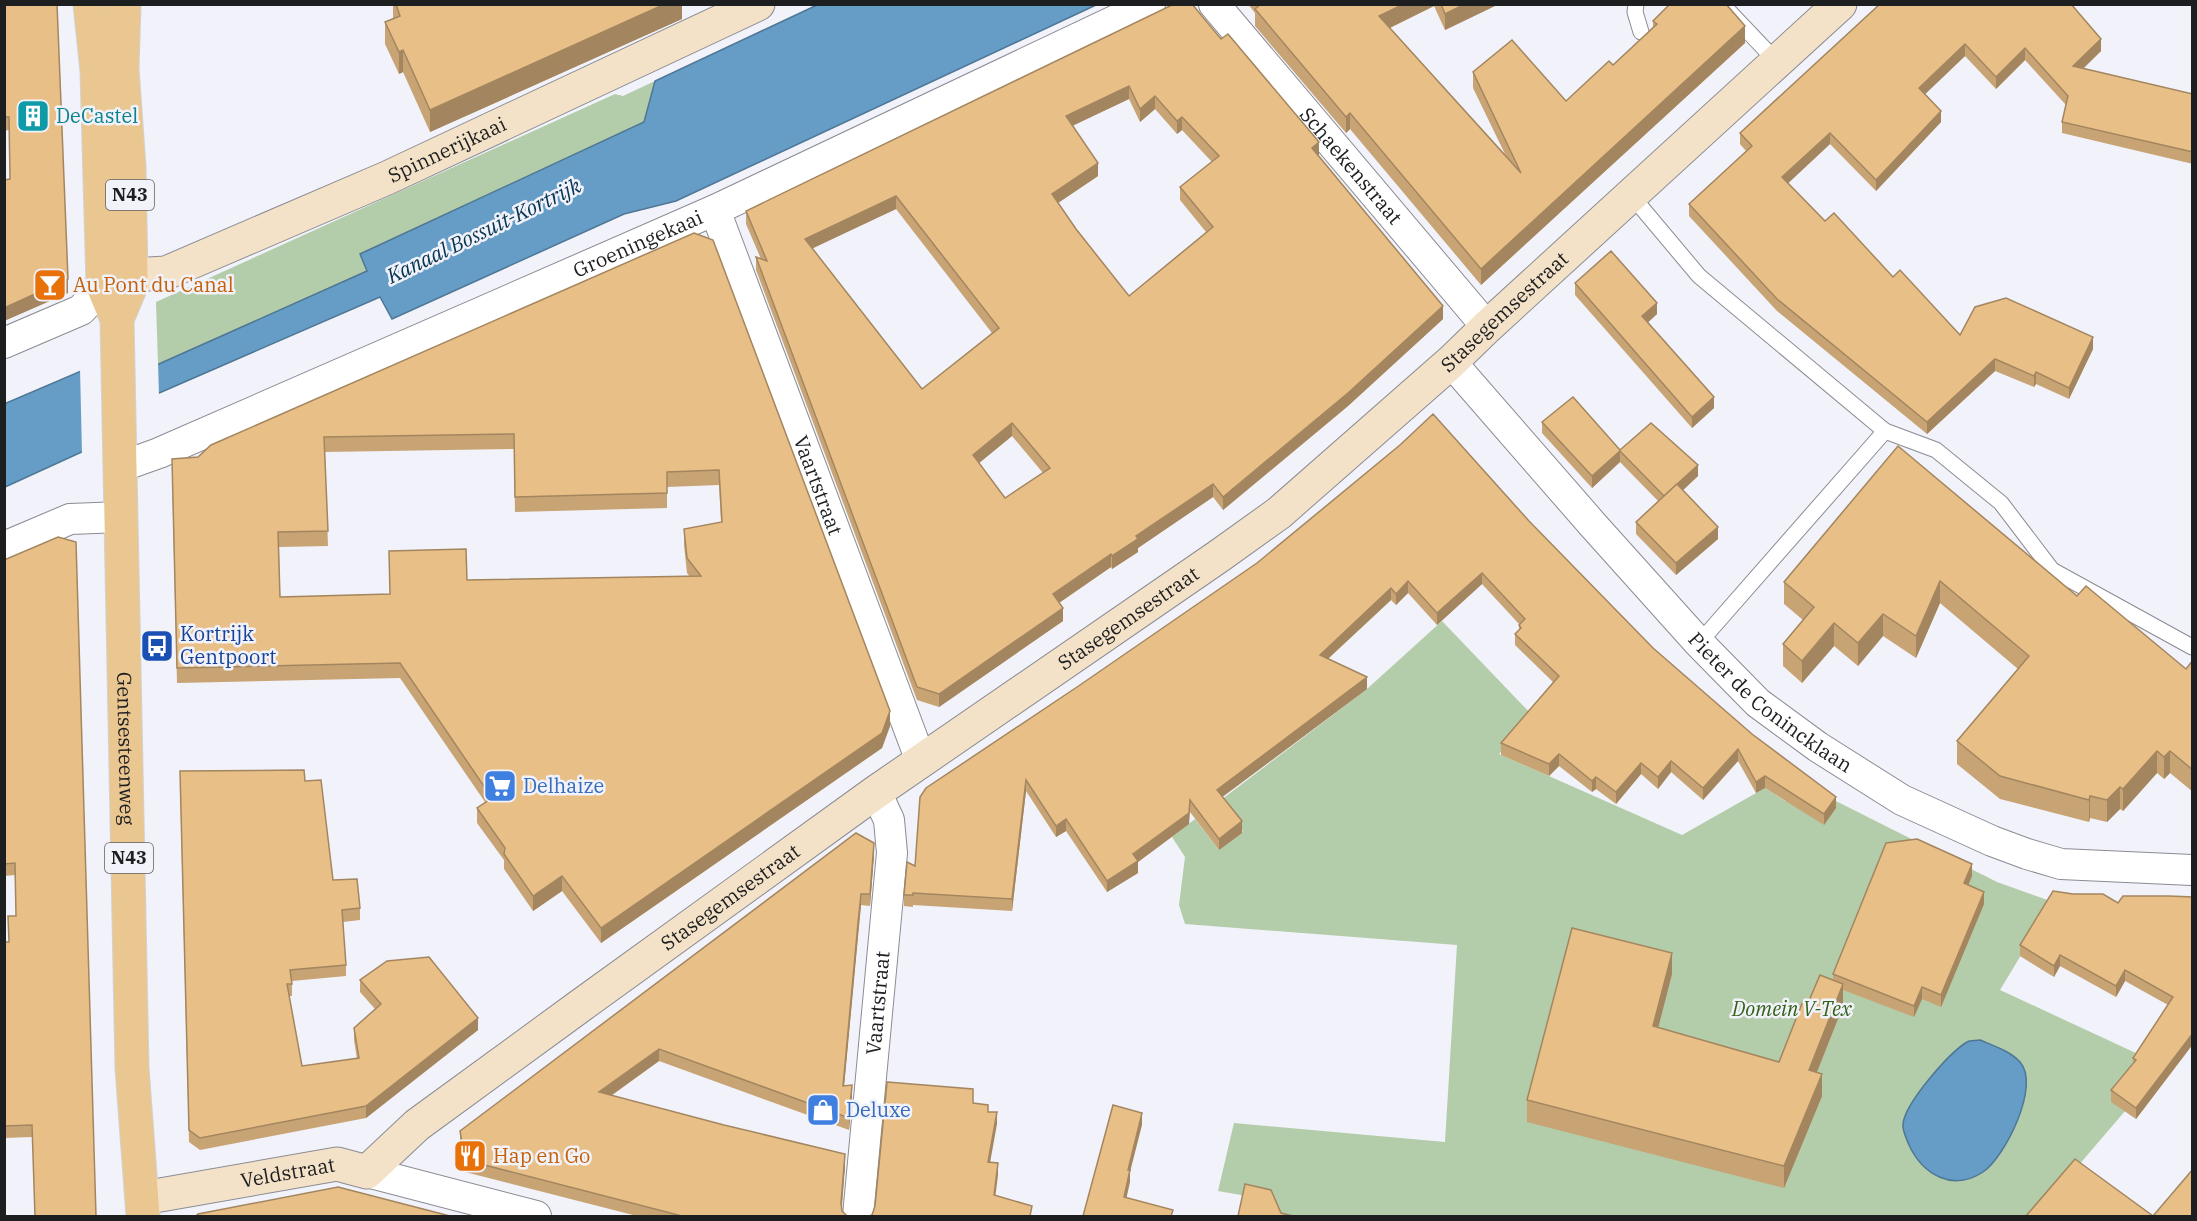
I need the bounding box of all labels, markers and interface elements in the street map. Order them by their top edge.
building icon: DeCastel [15,98,51,134]
street label: Schaekenstraat [1294,101,1408,230]
place label: DeCastel [56,102,138,129]
street label: Spinnerijkaai [383,110,510,189]
water label: Kanaal Bossuit-Kortrijk [381,170,586,290]
road number: N43 [106,180,154,210]
street label: Groeningekaai [569,203,707,283]
street label: Stasegemsestraat [1435,245,1574,378]
bar icon: Au Pont du Canal [32,267,68,303]
place label: Au Pont du Canal [73,271,234,298]
street label: Vaartstraat [788,432,849,539]
street label: Stasegemsestraat [1052,560,1204,676]
place label: Kortrijk Gentpoort [180,620,276,670]
street label: Pieter de Conincklaan [1682,626,1858,778]
bus stop icon: Kortrijk Gentpoort [139,628,175,664]
street label: Gentsesteenweg [111,672,141,826]
supermarket icon: Delhaize [482,768,518,804]
place label: Delhaize [523,772,604,799]
street label: Stasegemsestraat [655,837,805,956]
road number: N43 [105,843,153,873]
street label: Vaartstraat [859,950,896,1056]
park label: Domein V-Tex [1731,995,1853,1022]
shop icon: Deluxe [805,1092,841,1128]
place label: Deluxe [846,1096,911,1123]
restaurant icon: Hap en Go [452,1138,488,1174]
place label: Hap en Go [493,1142,590,1169]
street label: Veldstraat [238,1151,337,1194]

